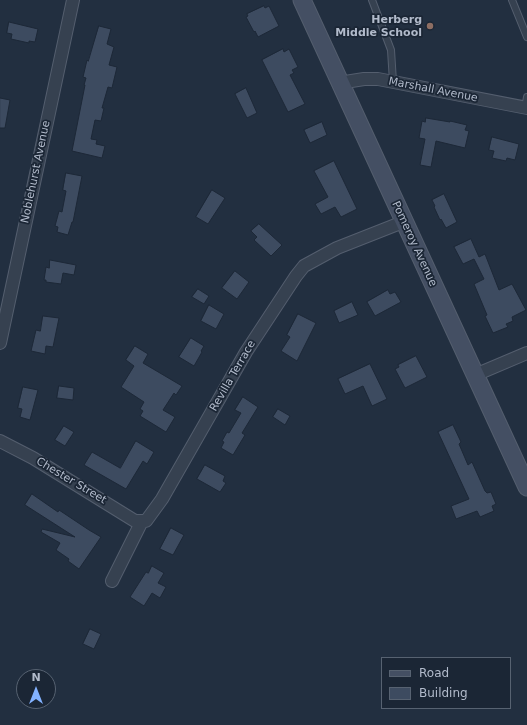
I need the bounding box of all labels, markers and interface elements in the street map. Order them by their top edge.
place label: Herberg Middle School [335,13,422,39]
marker: Herberg Middle School [425,21,435,31]
street label: Marshall Avenue [387,75,479,105]
street label: Noblehurst Avenue [19,119,53,225]
street label: Pomeroy Avenue [389,199,439,289]
street label: Revilla Terrace [207,338,259,414]
street label: Chester Street [33,455,109,507]
legend [381,657,511,709]
text: Road [419,666,449,680]
north arrow [16,669,56,709]
text: N [31,671,41,684]
text: Building [419,686,468,700]

